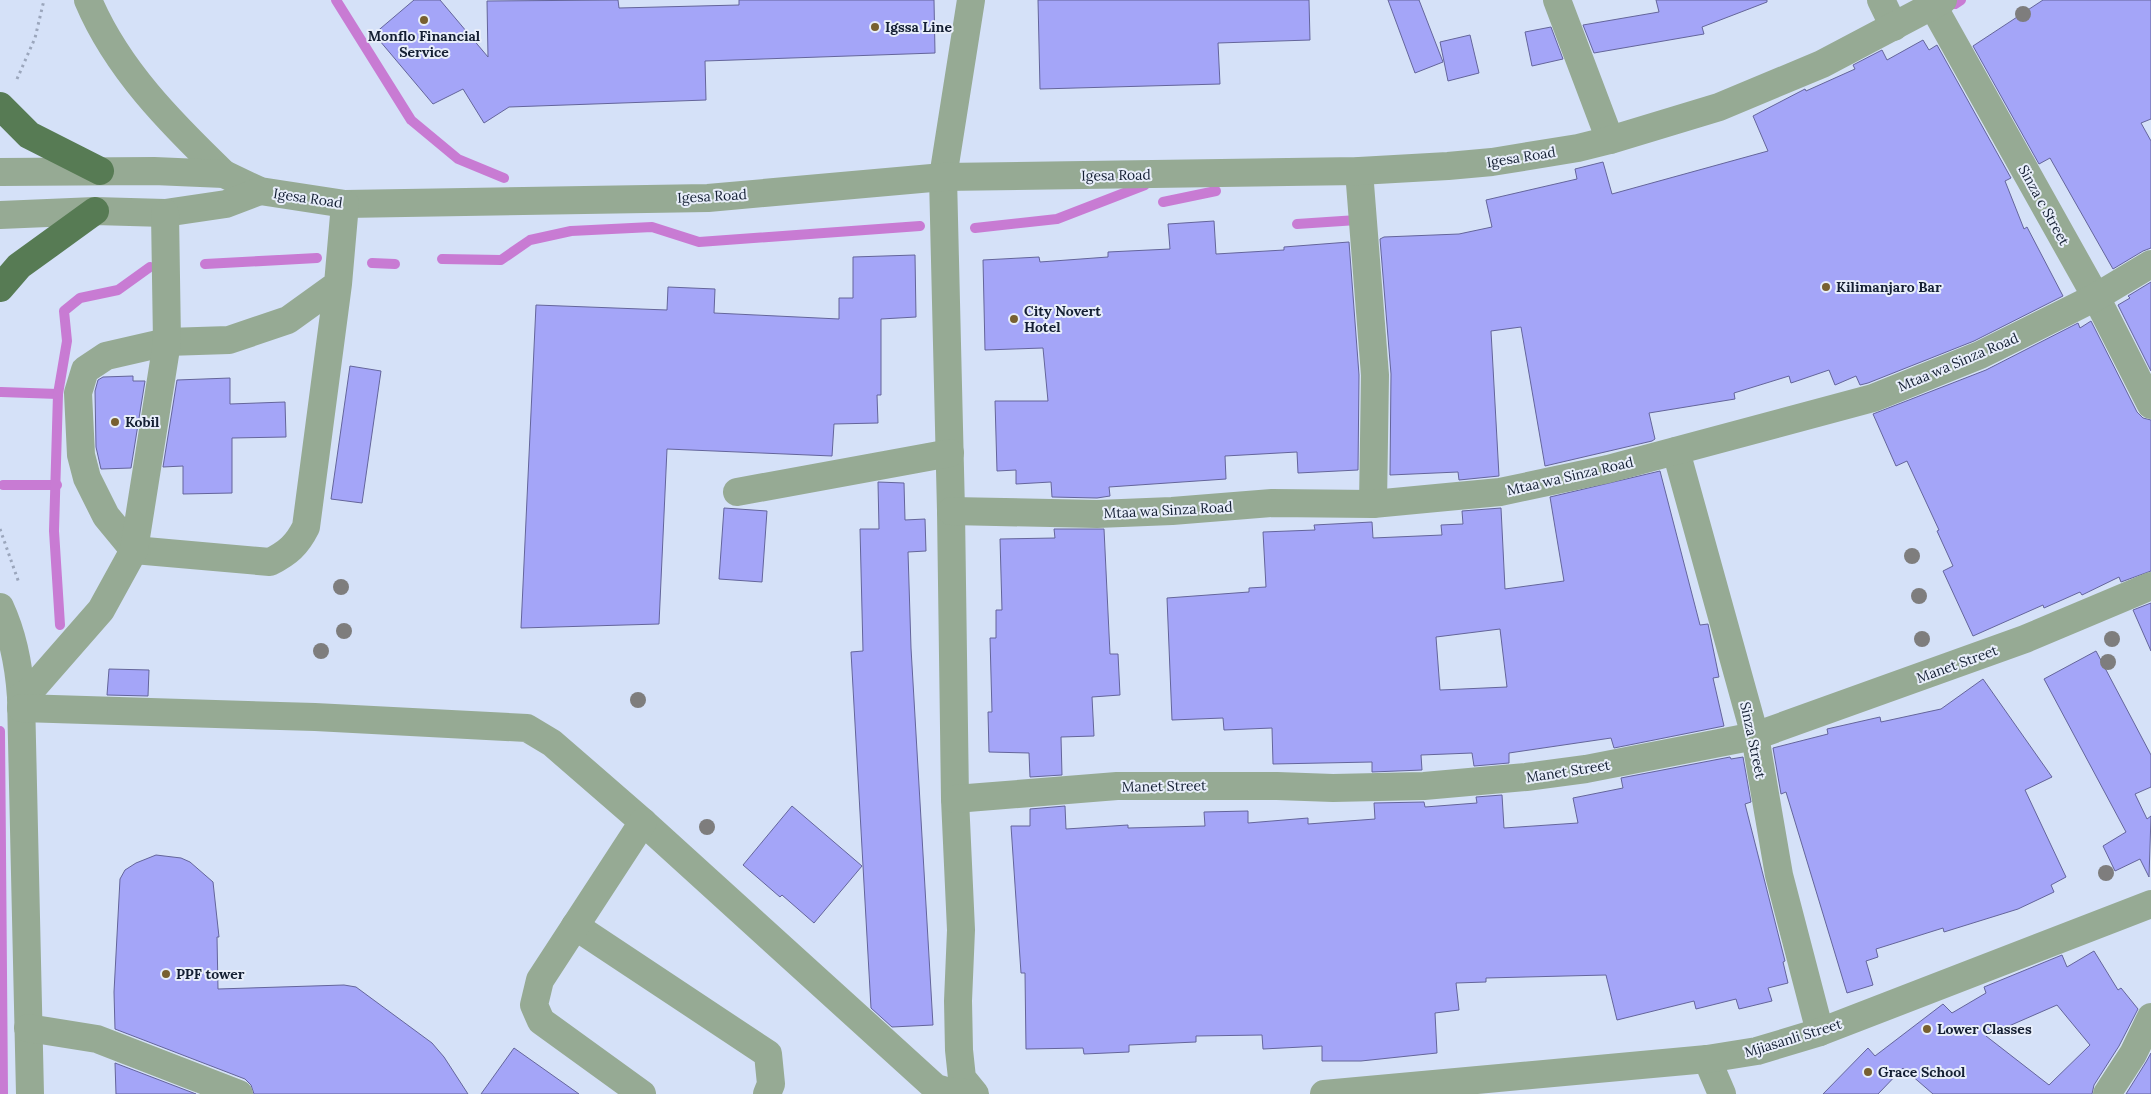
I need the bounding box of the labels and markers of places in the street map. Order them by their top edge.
marker: Monflo Financial Service [418,14,430,26]
place label: Igssa Line [885,18,952,36]
marker: Igssa Line [869,21,881,33]
place label: Monflo Financial Service [368,27,481,61]
place label: Kilimanjaro Bar [1836,278,1942,296]
marker: Kilimanjaro Bar [1820,281,1832,293]
place label: City Novert Hotel [1024,302,1101,336]
marker: City Novert Hotel [1008,313,1020,325]
place label: Kobil [125,413,160,431]
marker: Kobil [109,416,121,428]
place label: PPF tower [176,965,245,983]
marker: PPF tower [160,968,172,980]
place label: Lower Classes [1937,1020,2032,1038]
marker: Lower Classes [1921,1023,1933,1035]
place label: Grace School [1878,1063,1966,1081]
marker: Grace School [1862,1066,1874,1078]

